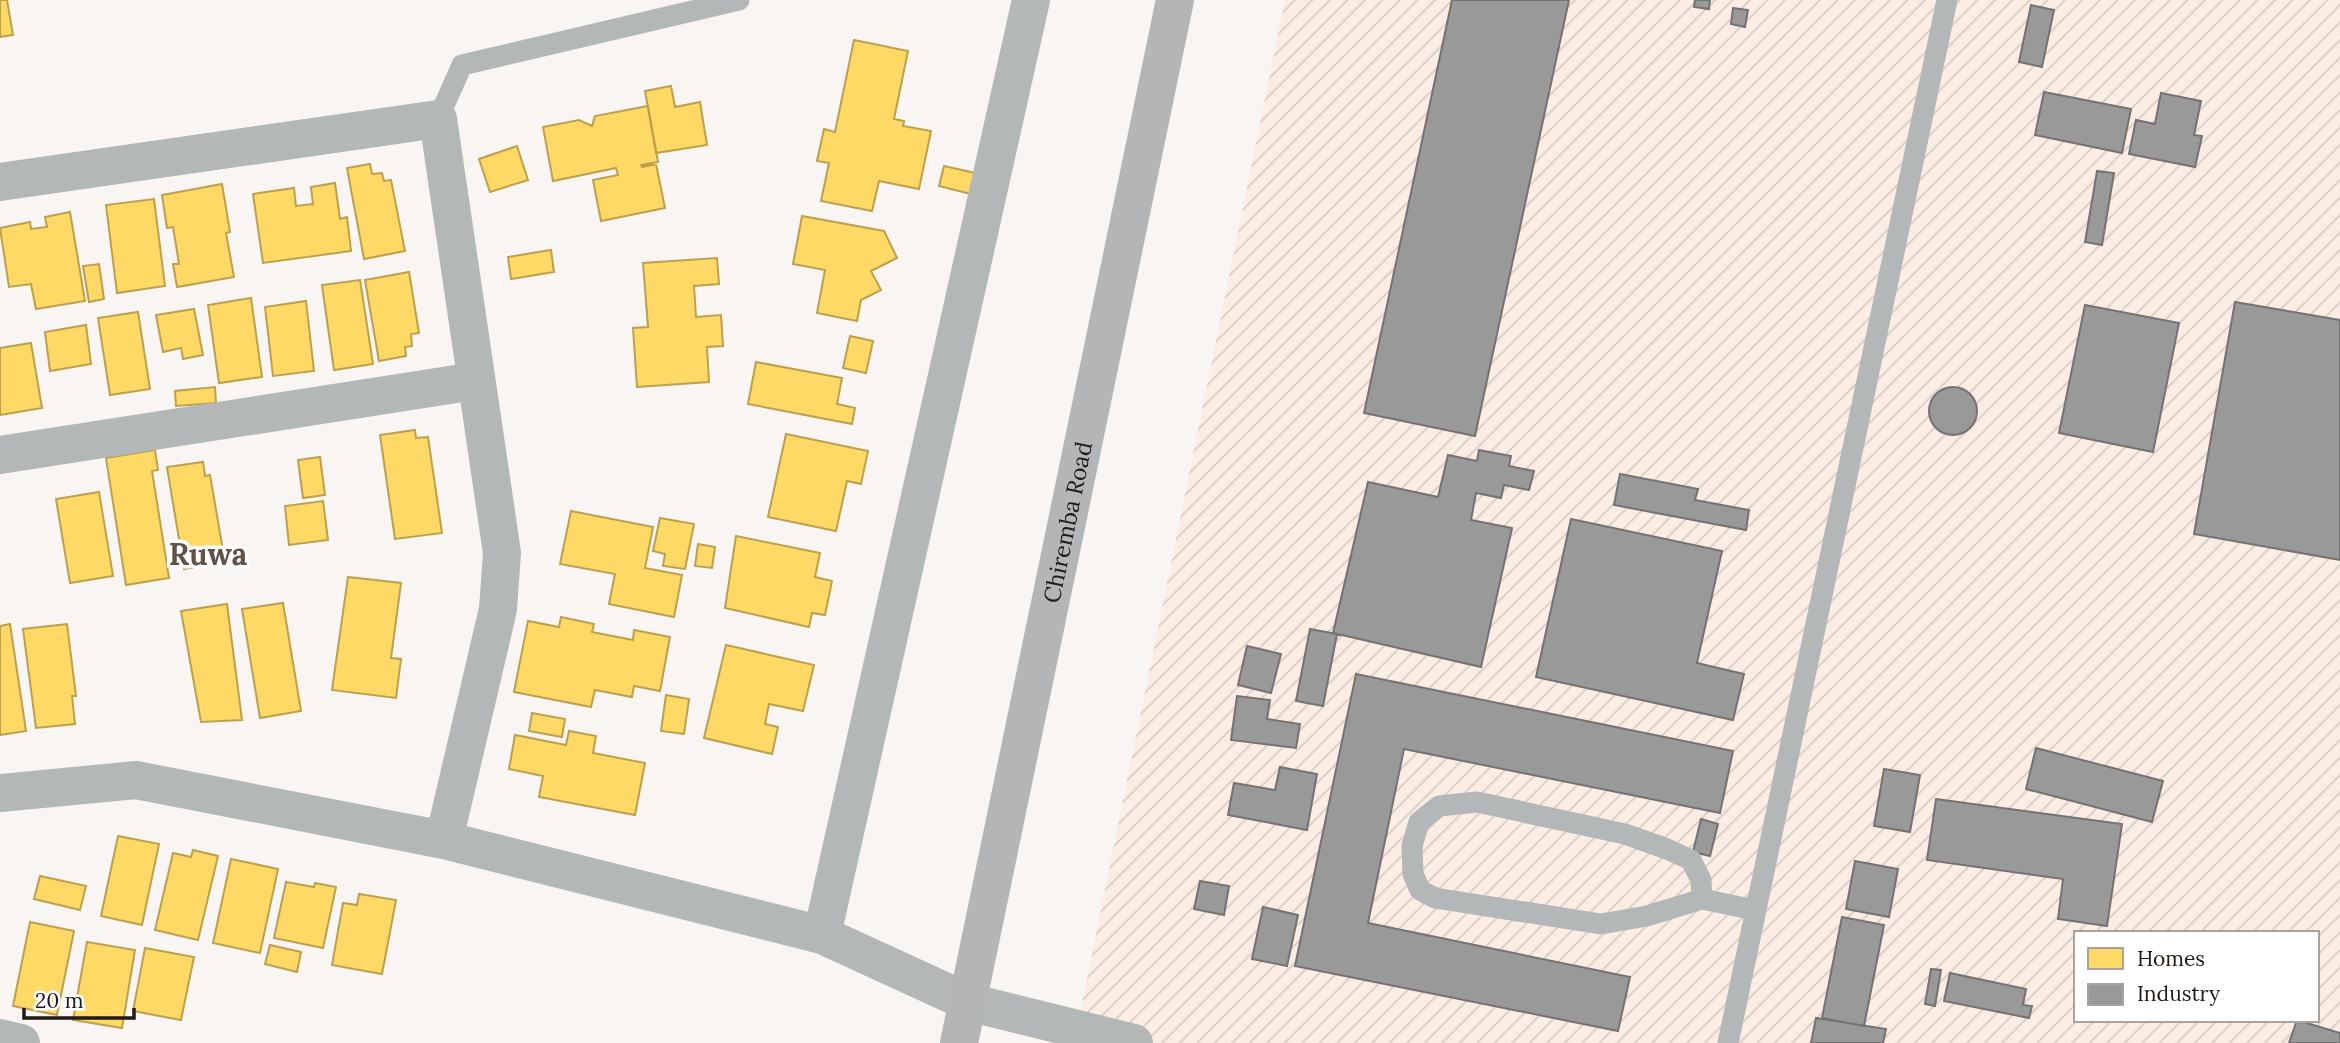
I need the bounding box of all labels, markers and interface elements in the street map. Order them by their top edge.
street label: Chiremba Road [1036,439,1098,605]
district label: Ruwa [169,535,248,573]
legend [2074,931,2319,1022]
text: Homes [2137,945,2205,972]
scale bar [24,976,135,1020]
text: Industry [2137,980,2220,1007]
text: 20 m [35,987,84,1014]

